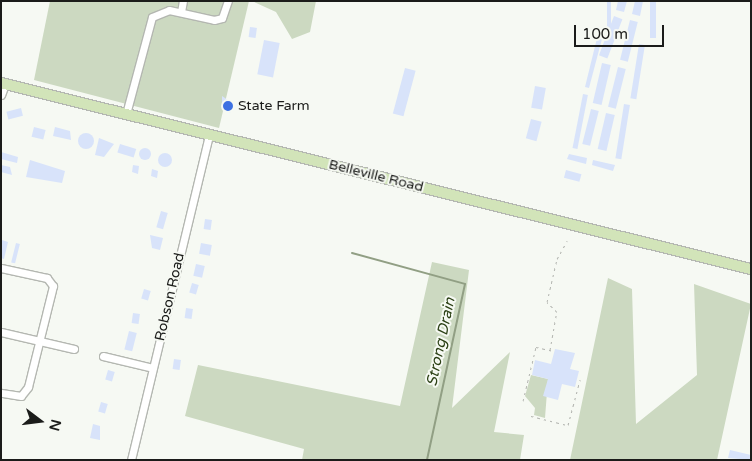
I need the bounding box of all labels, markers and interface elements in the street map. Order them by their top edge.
scale bar [577,15,667,47]
text: 100 m [582,25,628,43]
place label: State Farm [238,98,310,114]
marker: State Farm [222,100,234,112]
street label: Belleville Road [327,156,425,196]
street label: Robson Road [152,251,188,343]
water label: Strong Drain [423,296,459,388]
north arrow [15,396,65,446]
text: N [45,417,65,433]

